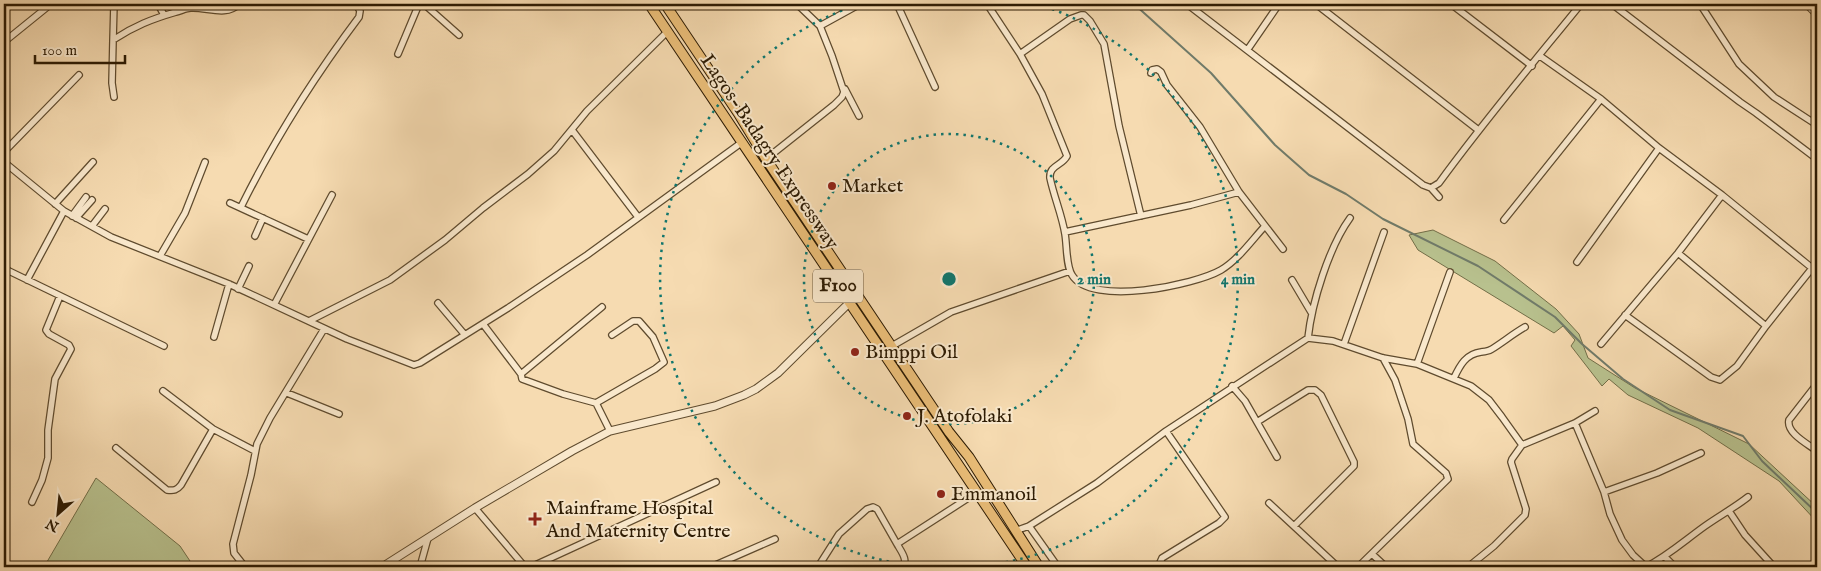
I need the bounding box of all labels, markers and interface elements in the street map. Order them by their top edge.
scale bar [35,32,125,64]
text: 100 m [42,41,78,60]
street label: Lagos-Badagry Expressway [694,49,844,255]
place label: Market [842,174,903,199]
marker: Market [826,180,838,192]
road number: F100 [813,270,863,302]
centre of rings [940,270,958,288]
text: 2 min [1077,270,1111,289]
text: 4 min [1221,270,1255,289]
place label: Bimppi Oil [865,340,958,365]
marker: Bimppi Oil [849,346,861,358]
place label: J. Atofolaki [915,404,1012,429]
marker: J. Atofolaki [901,410,913,422]
place label: Emmanoil [951,482,1037,507]
north arrow [32,488,82,538]
marker: Emmanoil [935,488,947,500]
place label: Mainframe Hospital And Maternity Centre [545,496,731,544]
marker: Mainframe Hospital And Maternity Centre [528,512,542,526]
text: N [43,514,63,536]

